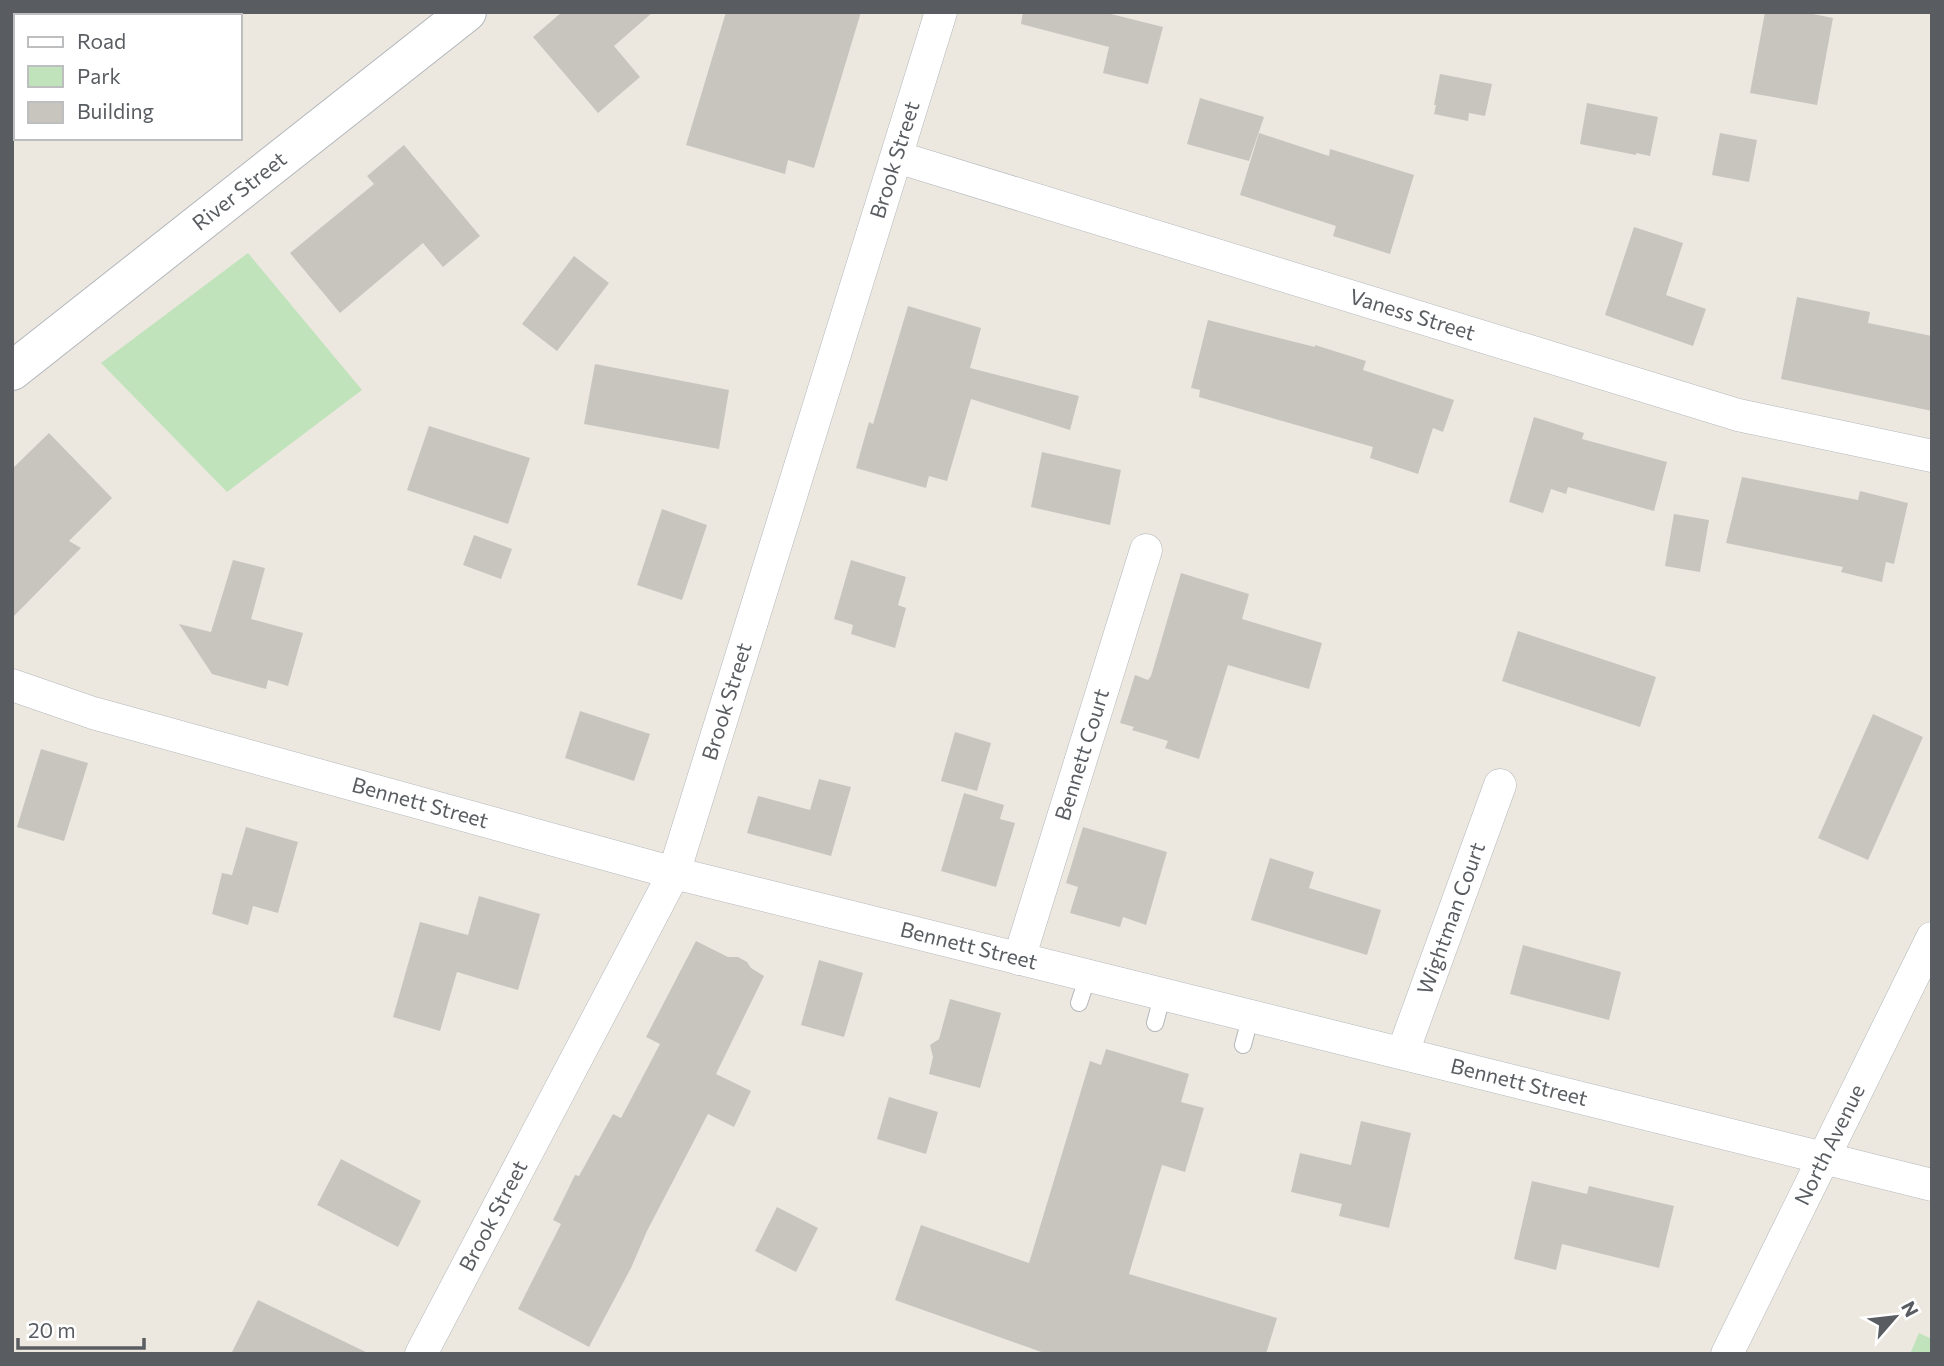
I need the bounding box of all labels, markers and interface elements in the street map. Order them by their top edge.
legend [14,14,242,140]
text: Road [77,28,126,53]
text: Park [77,63,121,88]
text: Building [77,98,154,123]
street label: Brook Street [864,98,924,221]
street label: River Street [187,145,291,235]
street label: Vaness Street [1347,283,1479,345]
street label: Brook Street [696,639,756,763]
street label: Bennett Court [1049,685,1113,823]
street label: Bennett Street [350,771,491,832]
street label: Wightman Court [1411,839,1489,997]
street label: Bennett Street [898,916,1040,974]
street label: Bennett Street [1448,1052,1591,1110]
street label: North Avenue [1788,1080,1869,1209]
street label: Brook Street [453,1156,532,1275]
north arrow [1860,1282,1930,1352]
text: N [1897,1297,1924,1320]
scale bar [18,1306,144,1350]
text: 20 m [28,1317,76,1342]

